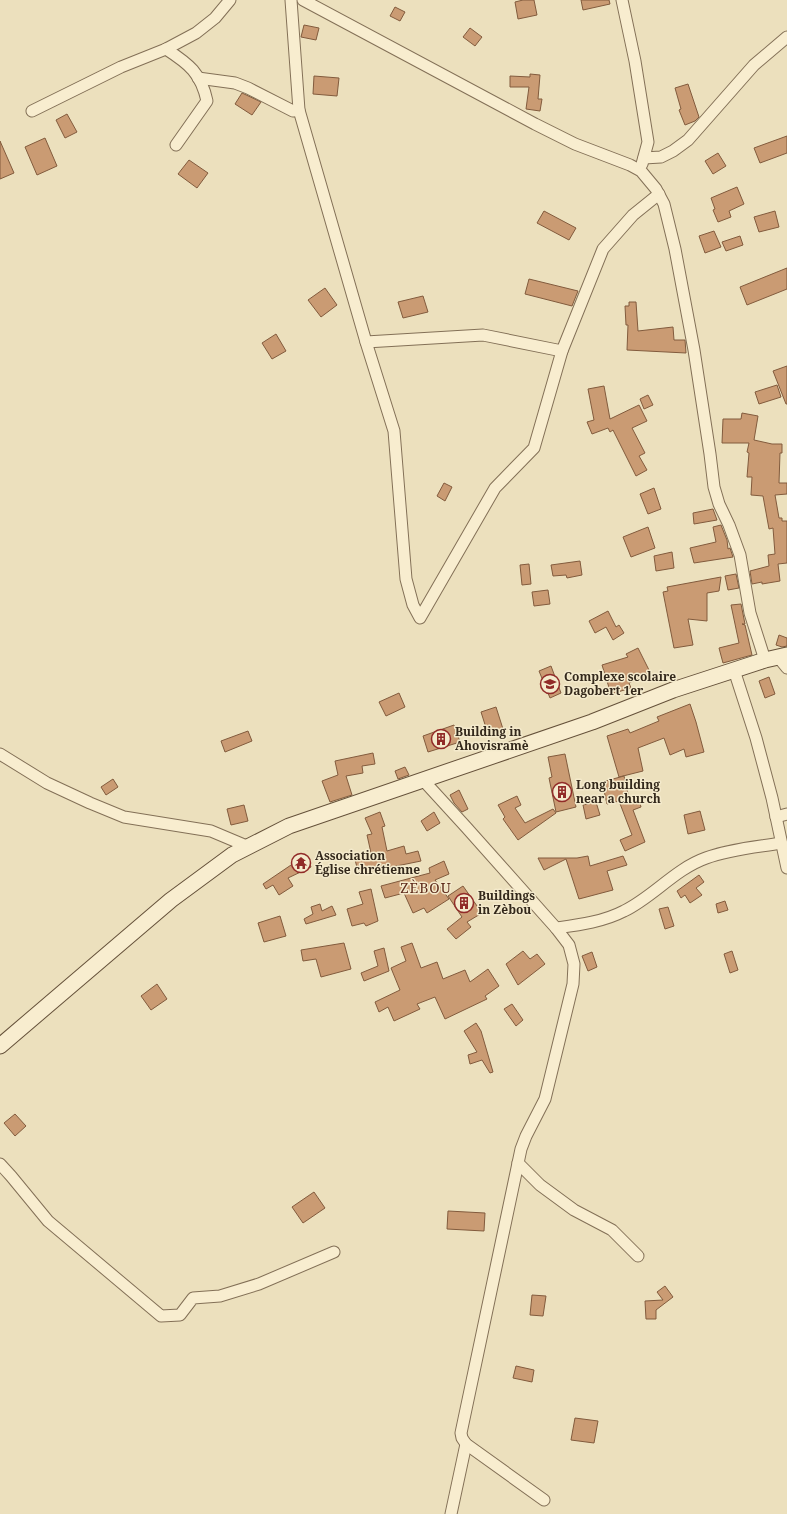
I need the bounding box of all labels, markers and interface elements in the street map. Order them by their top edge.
place label: Complexe scolaire Dagobert 1er [564,668,676,699]
school or university icon: Complexe scolaire Dagobert 1er [539,673,561,695]
place label: Building in Ahovisramè [455,723,529,754]
building icon: Building in Ahovisramè [430,728,452,750]
place label: Long building near a church [576,776,661,807]
building icon: Long building near a church [551,781,573,803]
place label: Association Église chrétienne [315,847,420,878]
temple icon: Association Église chrétienne [290,852,312,874]
district label: ZÈBOU [400,878,452,897]
place label: Buildings in Zèbou [478,887,535,918]
building icon: Buildings in Zèbou [453,892,475,914]

